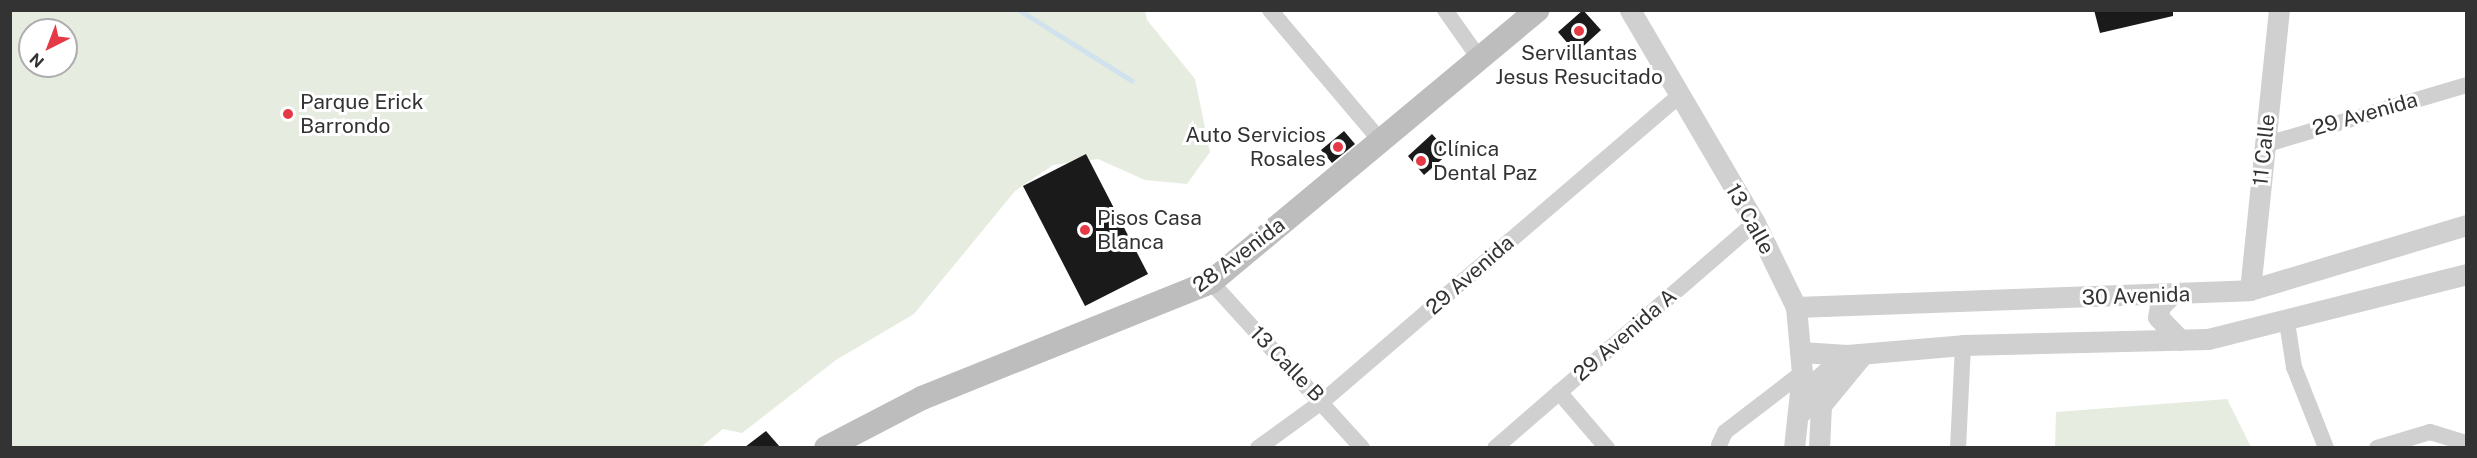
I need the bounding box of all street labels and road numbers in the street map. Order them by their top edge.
street label: 29 Avenida [2310,87,2420,141]
street label: 11 Calle [2248,113,2280,187]
street label: 13 Calle [1720,179,1780,259]
street label: 28 Avenida [1188,212,1290,298]
street label: 29 Avenida [1421,230,1519,320]
street label: 30 Avenida [2081,282,2191,310]
street label: 29 Avenida A [1568,283,1682,387]
street label: 13 Calle B [1245,321,1329,407]

